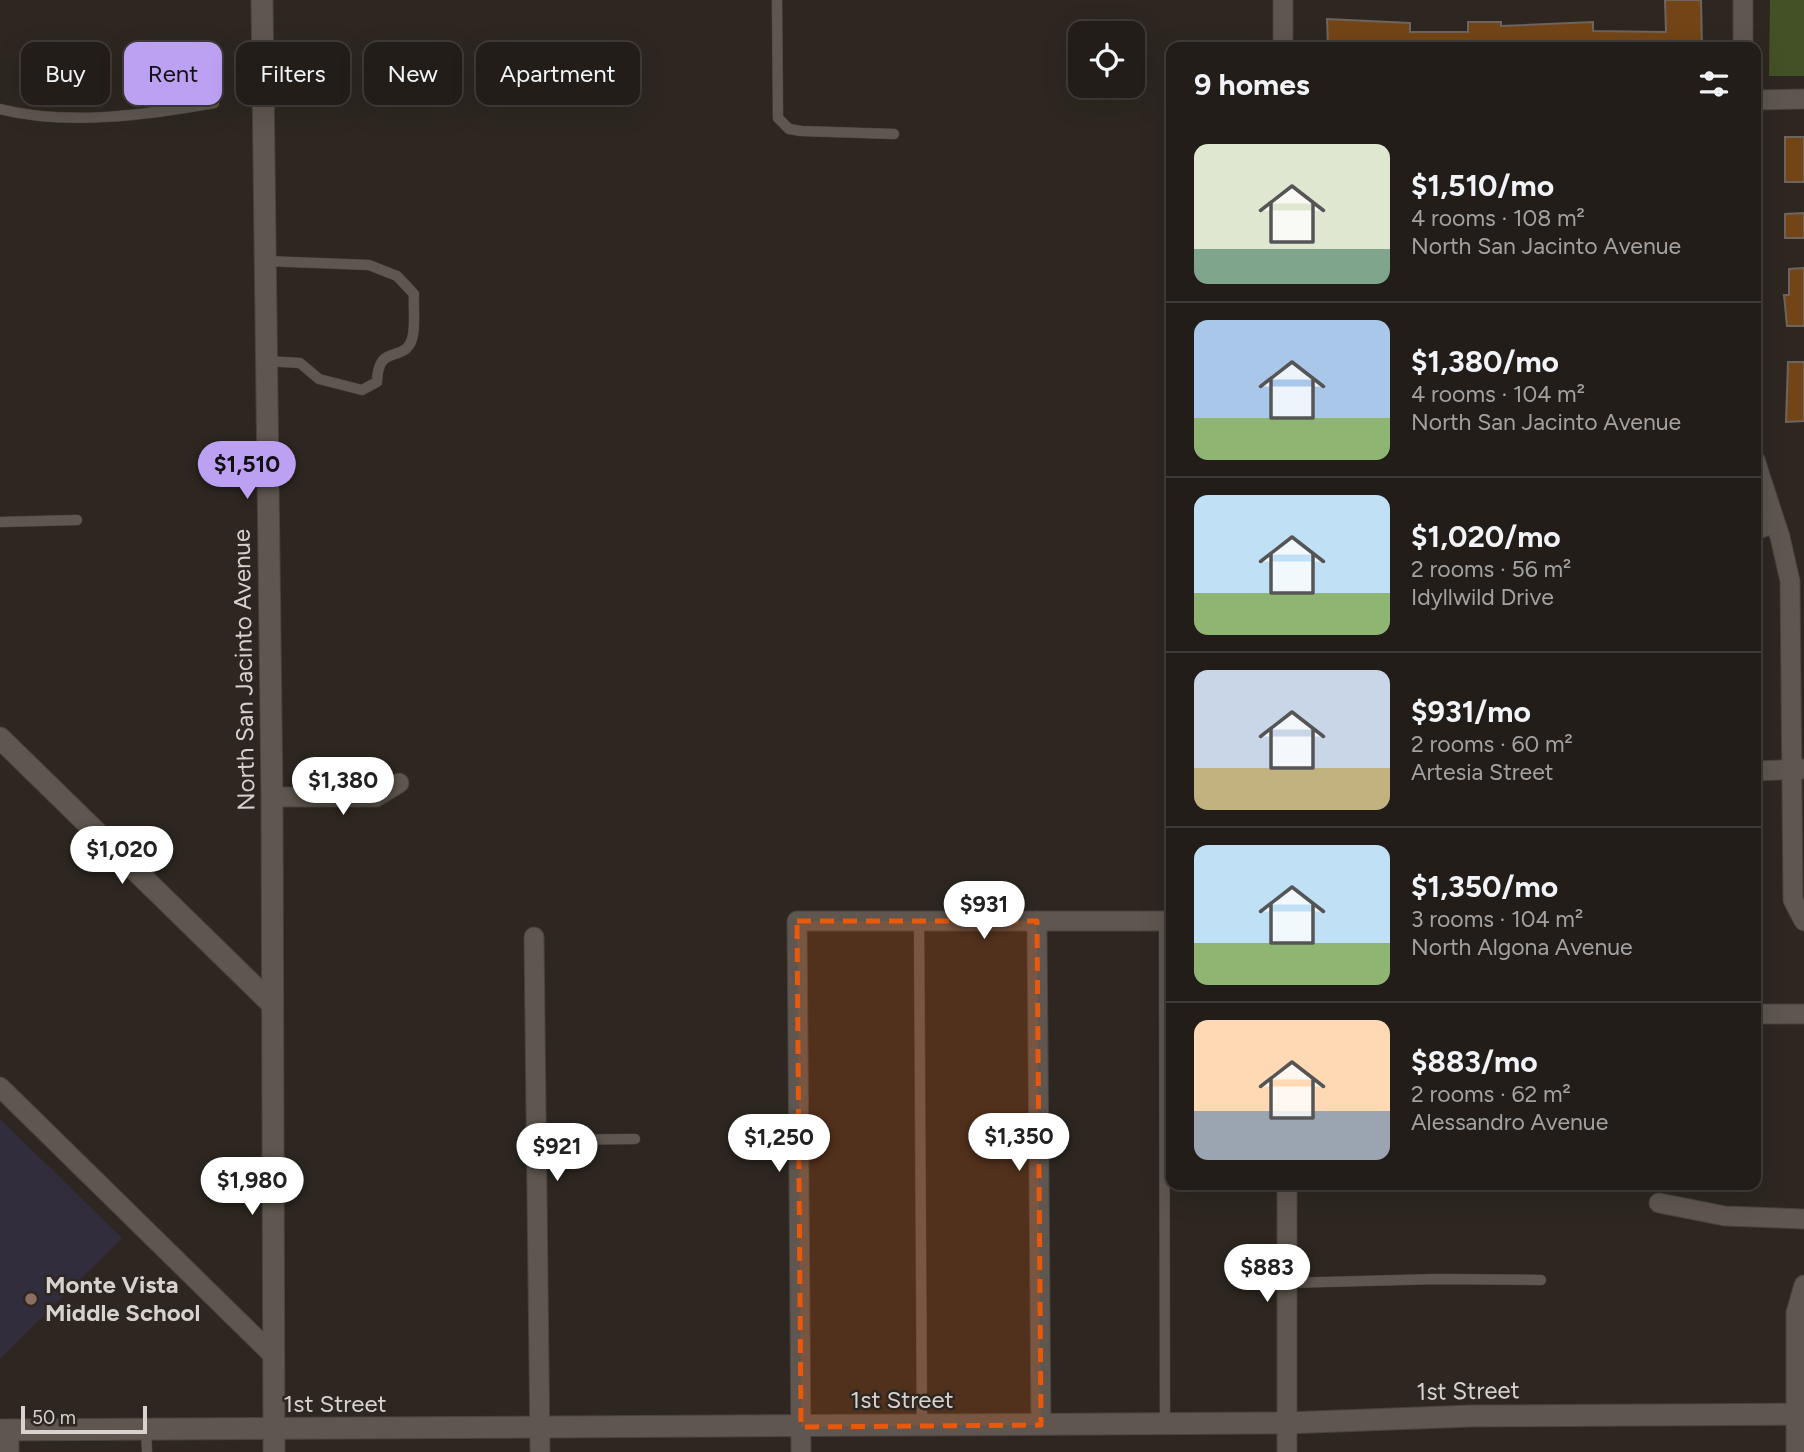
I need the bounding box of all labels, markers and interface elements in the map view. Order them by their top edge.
map controls [1068,21,1145,98]
button: locate [1068,21,1145,98]
chip: Buy [21,42,110,105]
chip: Rent [124,42,222,105]
chip: Filters [236,42,350,105]
chip: New [364,42,462,105]
chip: Apartment [476,42,640,105]
icon: filters [1695,65,1733,103]
text: 9 homes [1194,66,1310,103]
text: $1,510/mo [1411,167,1554,204]
icon: home [1250,172,1334,256]
text: 4 rooms · 108 m² [1411,204,1585,232]
text: North San Jacinto Avenue [1411,232,1681,260]
text: $1,380/mo [1411,343,1559,380]
icon: home [1250,348,1334,432]
text: 4 rooms · 104 m² [1411,380,1585,408]
text: North San Jacinto Avenue [1411,408,1681,436]
pin: $1,510 [190,442,304,501]
text: $1,510 [214,450,280,478]
text: $1,020/mo [1411,518,1561,555]
icon: home [1250,523,1334,607]
street label: North San Jacinto Avenue [227,529,260,811]
text: 2 rooms · 56 m² [1411,555,1571,583]
text: Idyllwild Drive [1411,583,1554,611]
text: $931/mo [1411,693,1531,730]
icon: home [1250,698,1334,782]
text: 2 rooms · 60 m² [1411,730,1573,758]
pin: $1,380 [286,758,400,817]
text: Artesia Street [1411,758,1553,786]
text: $1,380 [308,766,378,794]
pin: $1,020 [65,826,179,886]
text: $1,020 [86,835,158,863]
text: $1,350/mo [1411,868,1558,905]
icon: home [1250,873,1334,957]
pin: $931 [943,881,1025,941]
text: $931 [960,890,1008,918]
text: 3 rooms · 104 m² [1411,905,1583,933]
text: North Algona Avenue [1411,933,1633,961]
text: $883/mo [1411,1043,1538,1080]
icon: home [1250,1048,1334,1132]
text: 2 rooms · 62 m² [1411,1080,1571,1108]
text: Alessandro Avenue [1411,1108,1608,1136]
pin: $1,250 [722,1114,836,1174]
pin: $1,350 [962,1114,1076,1173]
text: $1,350 [984,1122,1054,1150]
text: $1,250 [744,1123,814,1151]
pin: $921 [516,1124,598,1183]
text: $921 [532,1132,582,1160]
pin: $1,980 [195,1158,309,1217]
text: $1,980 [217,1166,287,1194]
pin: $883 [1226,1244,1308,1304]
text: $883 [1240,1253,1294,1281]
place label: Monte Vista Middle School [45,1270,200,1327]
marker: Monte Vista Middle School [23,1291,39,1307]
street label: 1st Street [1416,1375,1520,1406]
street label: 1st Street [850,1385,954,1414]
street label: 1st Street [283,1389,387,1418]
scale bar [21,1403,147,1435]
text: 50 m [32,1406,76,1429]

